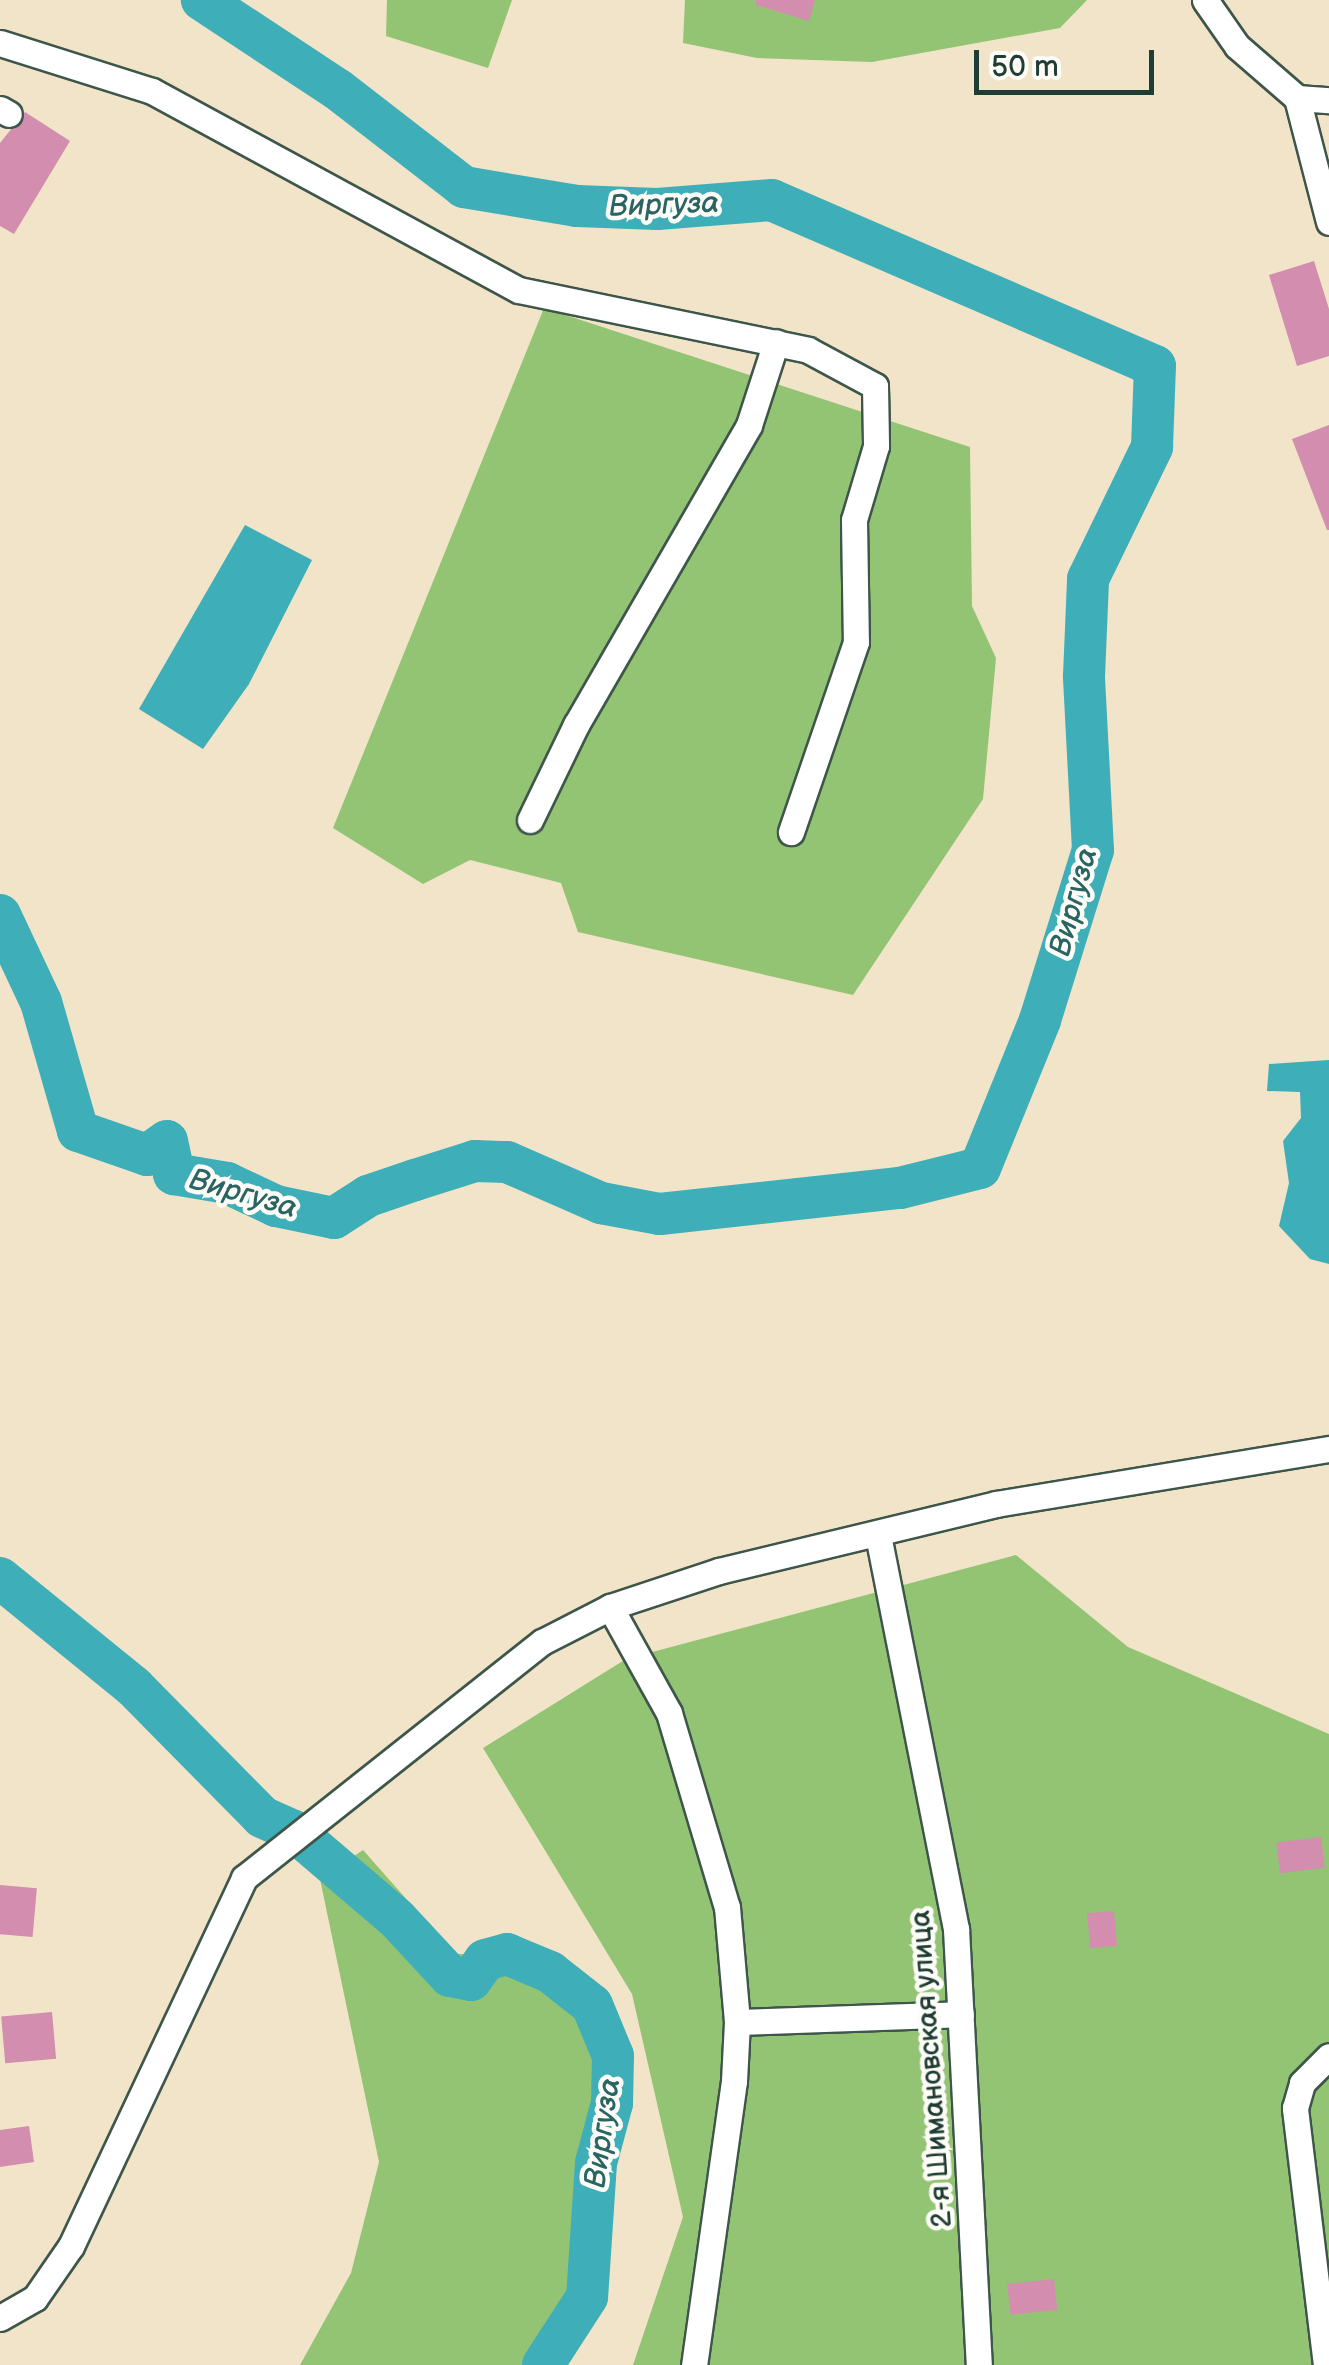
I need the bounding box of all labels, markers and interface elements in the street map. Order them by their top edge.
scale bar [979,30,1159,92]
text: 50 m [991,49,1059,85]
water label: Виргуза [608,185,720,225]
water label: Виргуза [1042,844,1106,960]
water label: Виргуза [185,1161,301,1227]
street label: 2-я Шимановская улица [904,1909,960,2229]
water label: Виргуза [577,2076,629,2190]

